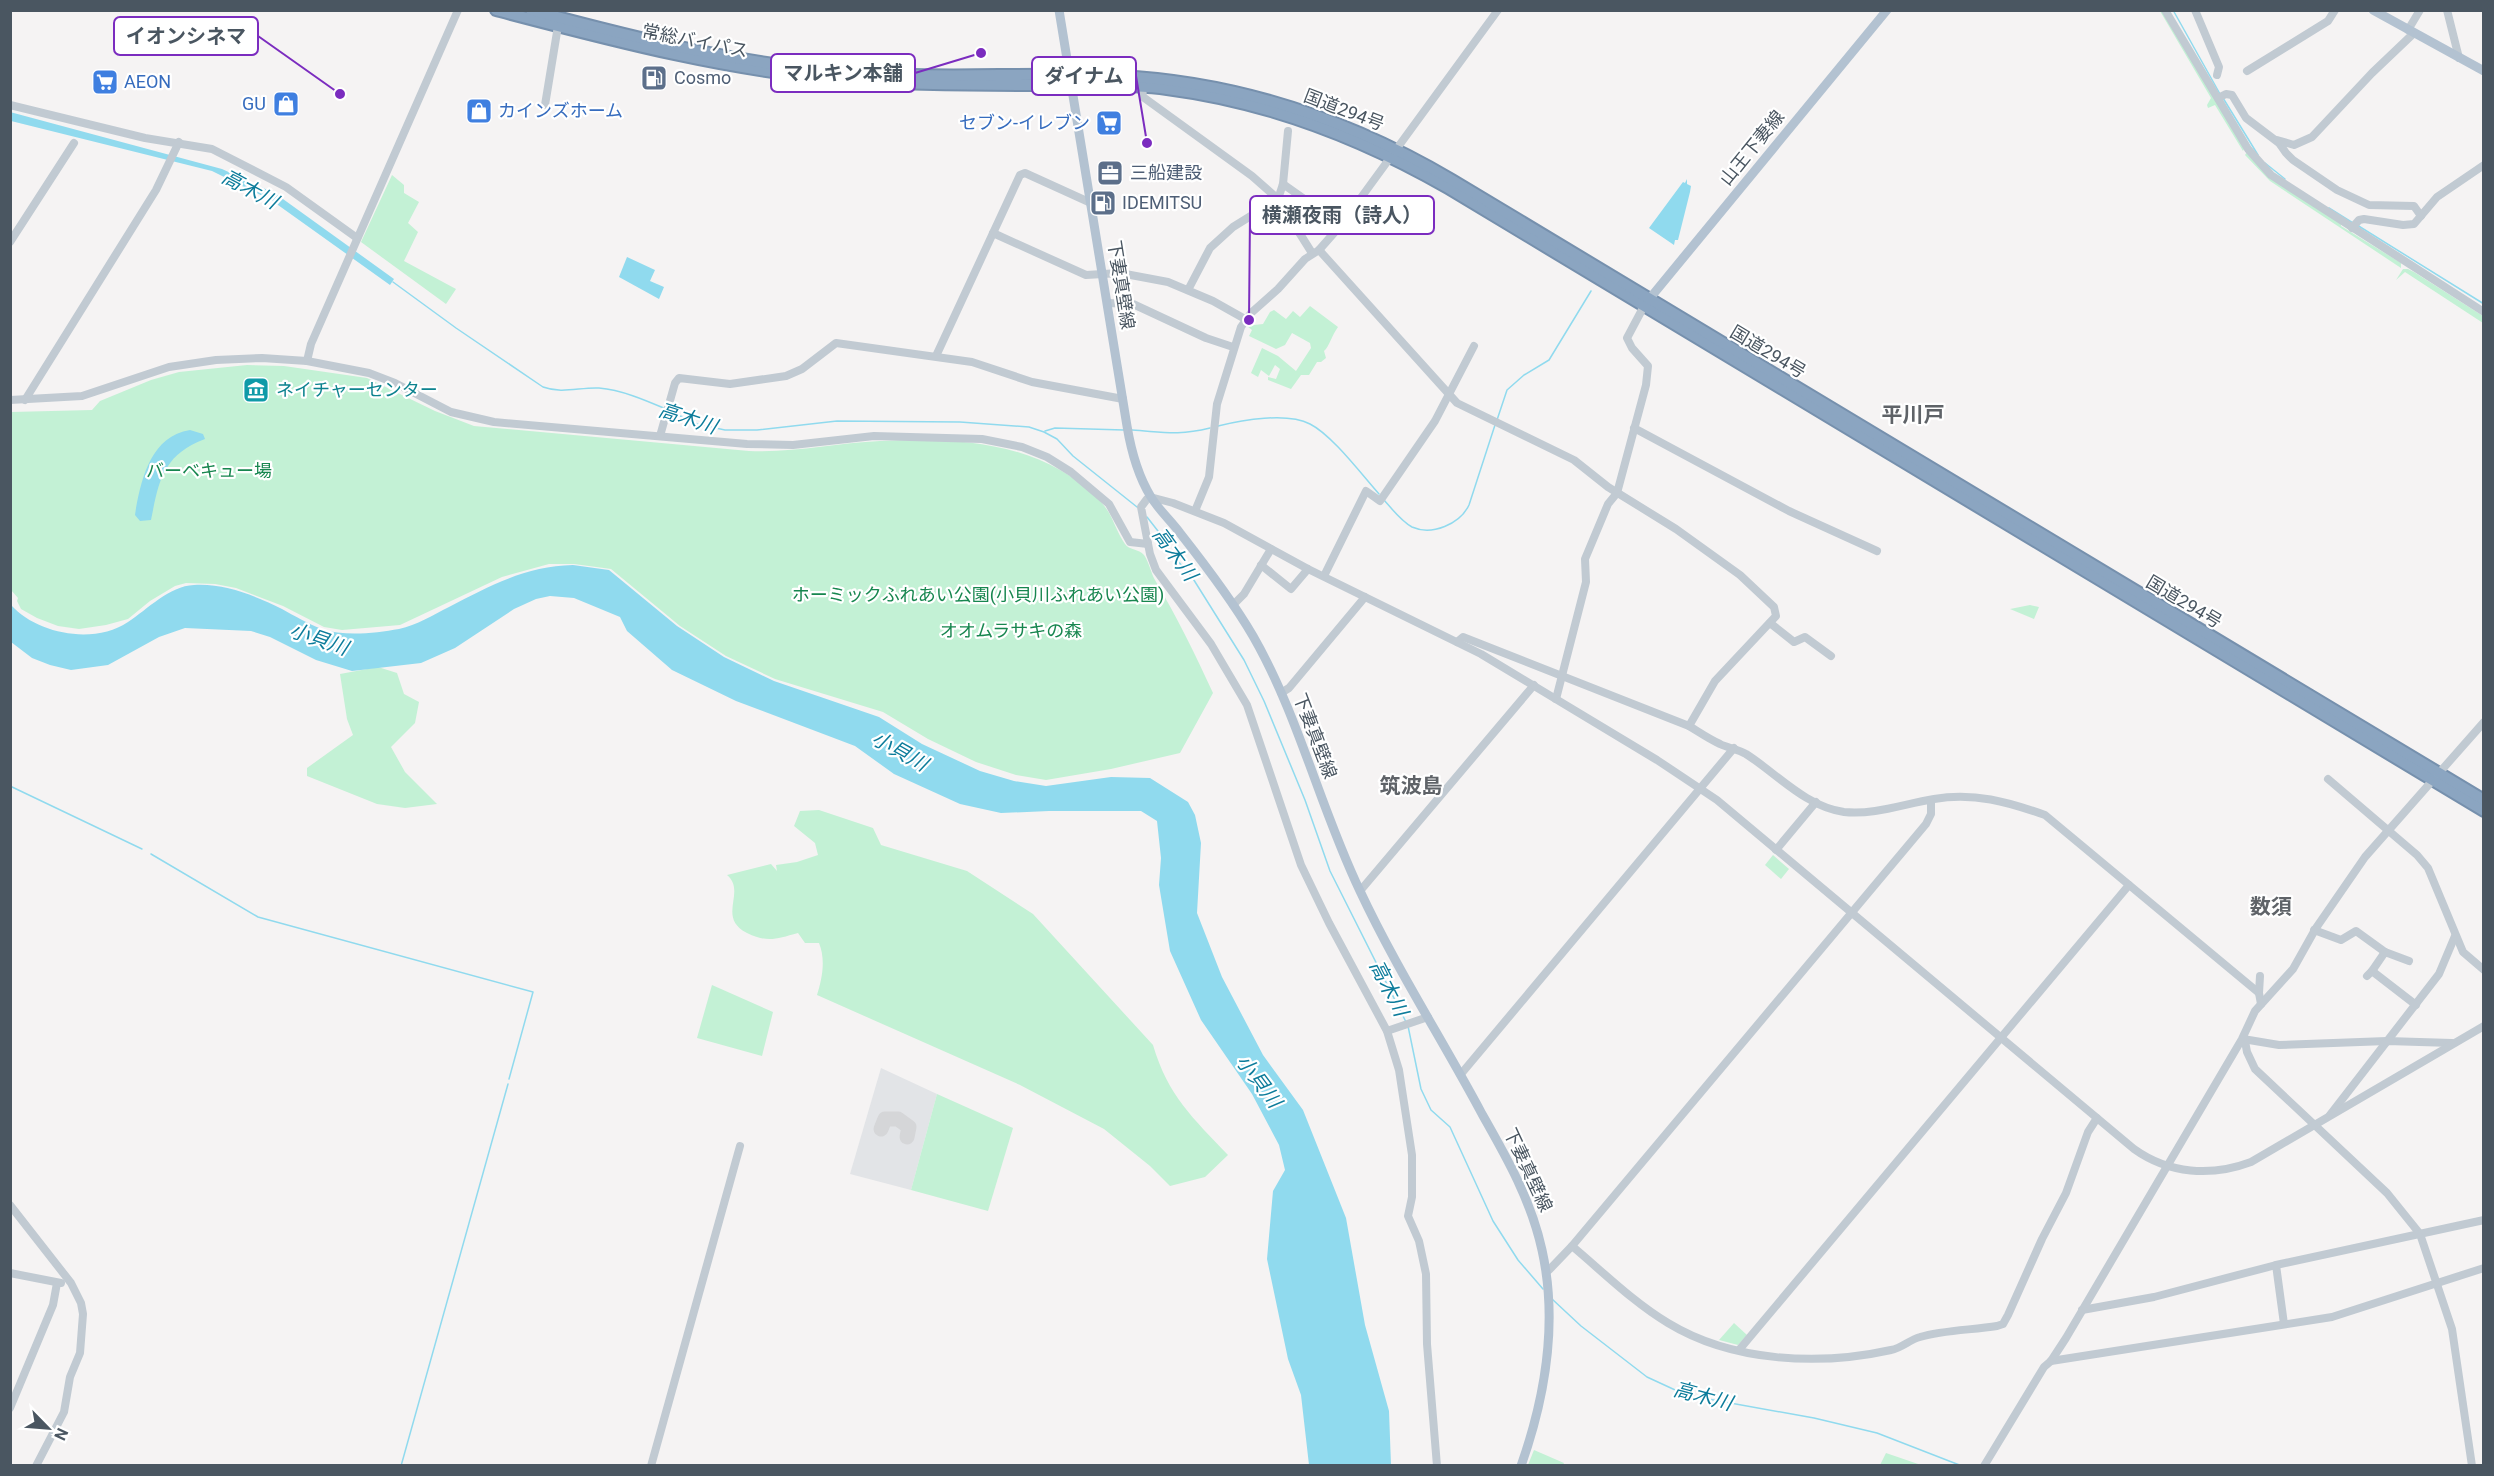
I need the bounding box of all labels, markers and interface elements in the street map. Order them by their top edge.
callout: イオンシネマ [114,17,258,55]
street label: 常総バイパス [640,20,750,61]
text: イオンシネマ [126,24,246,48]
callout: マルキン本舗 [771,54,915,92]
callout: ダイナム [1032,57,1136,95]
text: マルキン本舗 [783,61,903,85]
fuel station icon: Cosmo [639,63,669,93]
text: ダイナム [1045,64,1124,88]
supermarket icon: AEON [90,67,120,97]
place label: Cosmo [674,67,731,88]
place label: AEON [124,71,171,92]
street label: 国道294号 [1301,85,1387,134]
shop icon: GU [271,89,301,119]
place label: GU [242,93,266,114]
shop icon: カインズホーム [464,96,494,126]
place label: カインズホーム [498,100,623,121]
street label: 山王下妻線 [1715,106,1788,189]
supermarket icon: セブン-イレブン [1094,108,1124,138]
place label: セブン-イレブン [959,112,1090,133]
office icon: 三船建設 [1095,158,1125,188]
place label: 三船建設 [1130,162,1202,183]
water label: 高木川 [218,164,284,215]
fuel station icon: IDEMITSU [1088,188,1118,218]
place label: IDEMITSU [1122,192,1202,213]
callout: 横瀬夜雨（詩人） [1250,196,1434,234]
text: 横瀬夜雨（詩人） [1262,203,1422,227]
street label: 下妻真壁線 [1104,239,1139,331]
street label: 国道294号 [1727,321,1810,382]
museum icon: ネイチャーセンター [241,375,271,405]
place label: ネイチャーセンター [276,379,438,400]
water label: 高木川 [656,397,722,439]
district label: 平川戸 [1882,403,1945,427]
park label: バーベキュー場 [146,460,272,481]
water label: 高木川 [1148,523,1204,587]
street label: 国道294号 [2143,571,2226,632]
park label: ホーミックふれあい公園(小貝川ふれあい公園) [792,584,1164,606]
water label: 小貝川 [287,618,353,661]
park label: オオムラサキの森 [940,620,1082,641]
street label: 下妻真壁線 [1290,690,1341,782]
water label: 小貝川 [868,726,934,777]
district label: 筑波島 [1380,774,1443,798]
district label: 数須 [2250,895,2292,919]
water label: 高木川 [1365,956,1414,1022]
water label: 小貝川 [1231,1050,1288,1114]
street label: 下妻真壁線 [1500,1125,1557,1215]
water label: 高木川 [1671,1377,1737,1416]
north arrow [18,1398,78,1458]
text: N [50,1425,72,1443]

